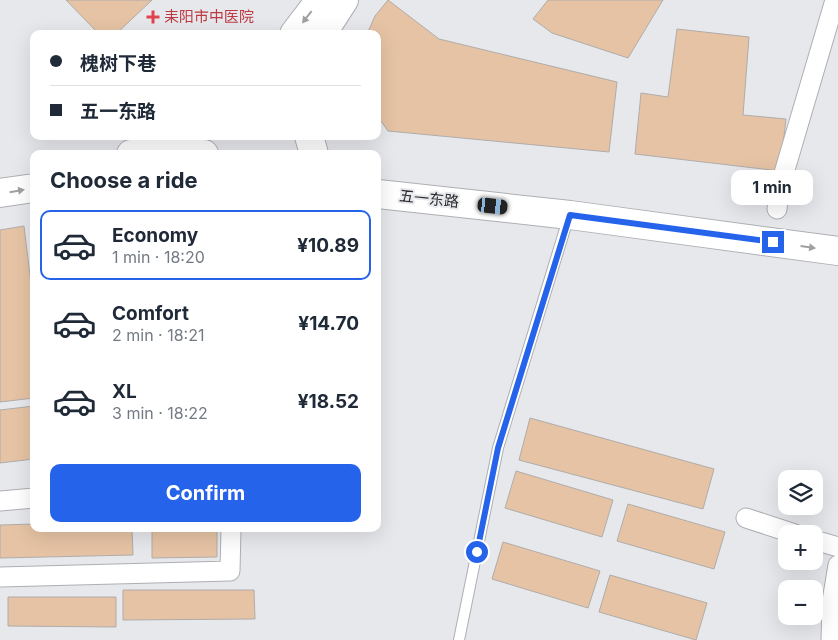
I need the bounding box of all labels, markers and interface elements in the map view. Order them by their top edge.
place label: 耒阳市中医院 [164,7,254,26]
marker: 耒阳市中医院 [146,10,160,24]
one-way arrow [302,10,312,24]
text: 槐树下巷 [80,52,156,75]
text: 五一东路 [80,100,156,123]
text: Choose a ride [50,167,198,193]
callout: 1 min [732,170,814,204]
text: 1 min [752,177,792,197]
one-way arrow [9,186,25,194]
street label: 五一东路 [398,186,460,211]
car [477,197,508,215]
icon: car [52,223,97,268]
text: Economy [112,224,198,247]
route end [762,231,784,253]
text: ¥10.89 [297,234,359,257]
one-way arrow [800,243,816,251]
text: 1 min · 18:20 [112,247,205,267]
icon: car [52,301,97,346]
text: Comfort [112,302,189,325]
text: ¥14.70 [298,312,359,335]
text: 2 min · 18:21 [112,325,205,345]
icon: car [52,379,97,424]
text: XL [112,380,137,403]
text: ¥18.52 [298,390,359,413]
text: 3 min · 18:22 [112,403,208,423]
button: Confirm [50,464,361,522]
map controls [778,470,823,625]
button: layers [778,470,823,515]
button: + [778,525,823,570]
route start [466,541,488,563]
button: − [778,580,823,625]

